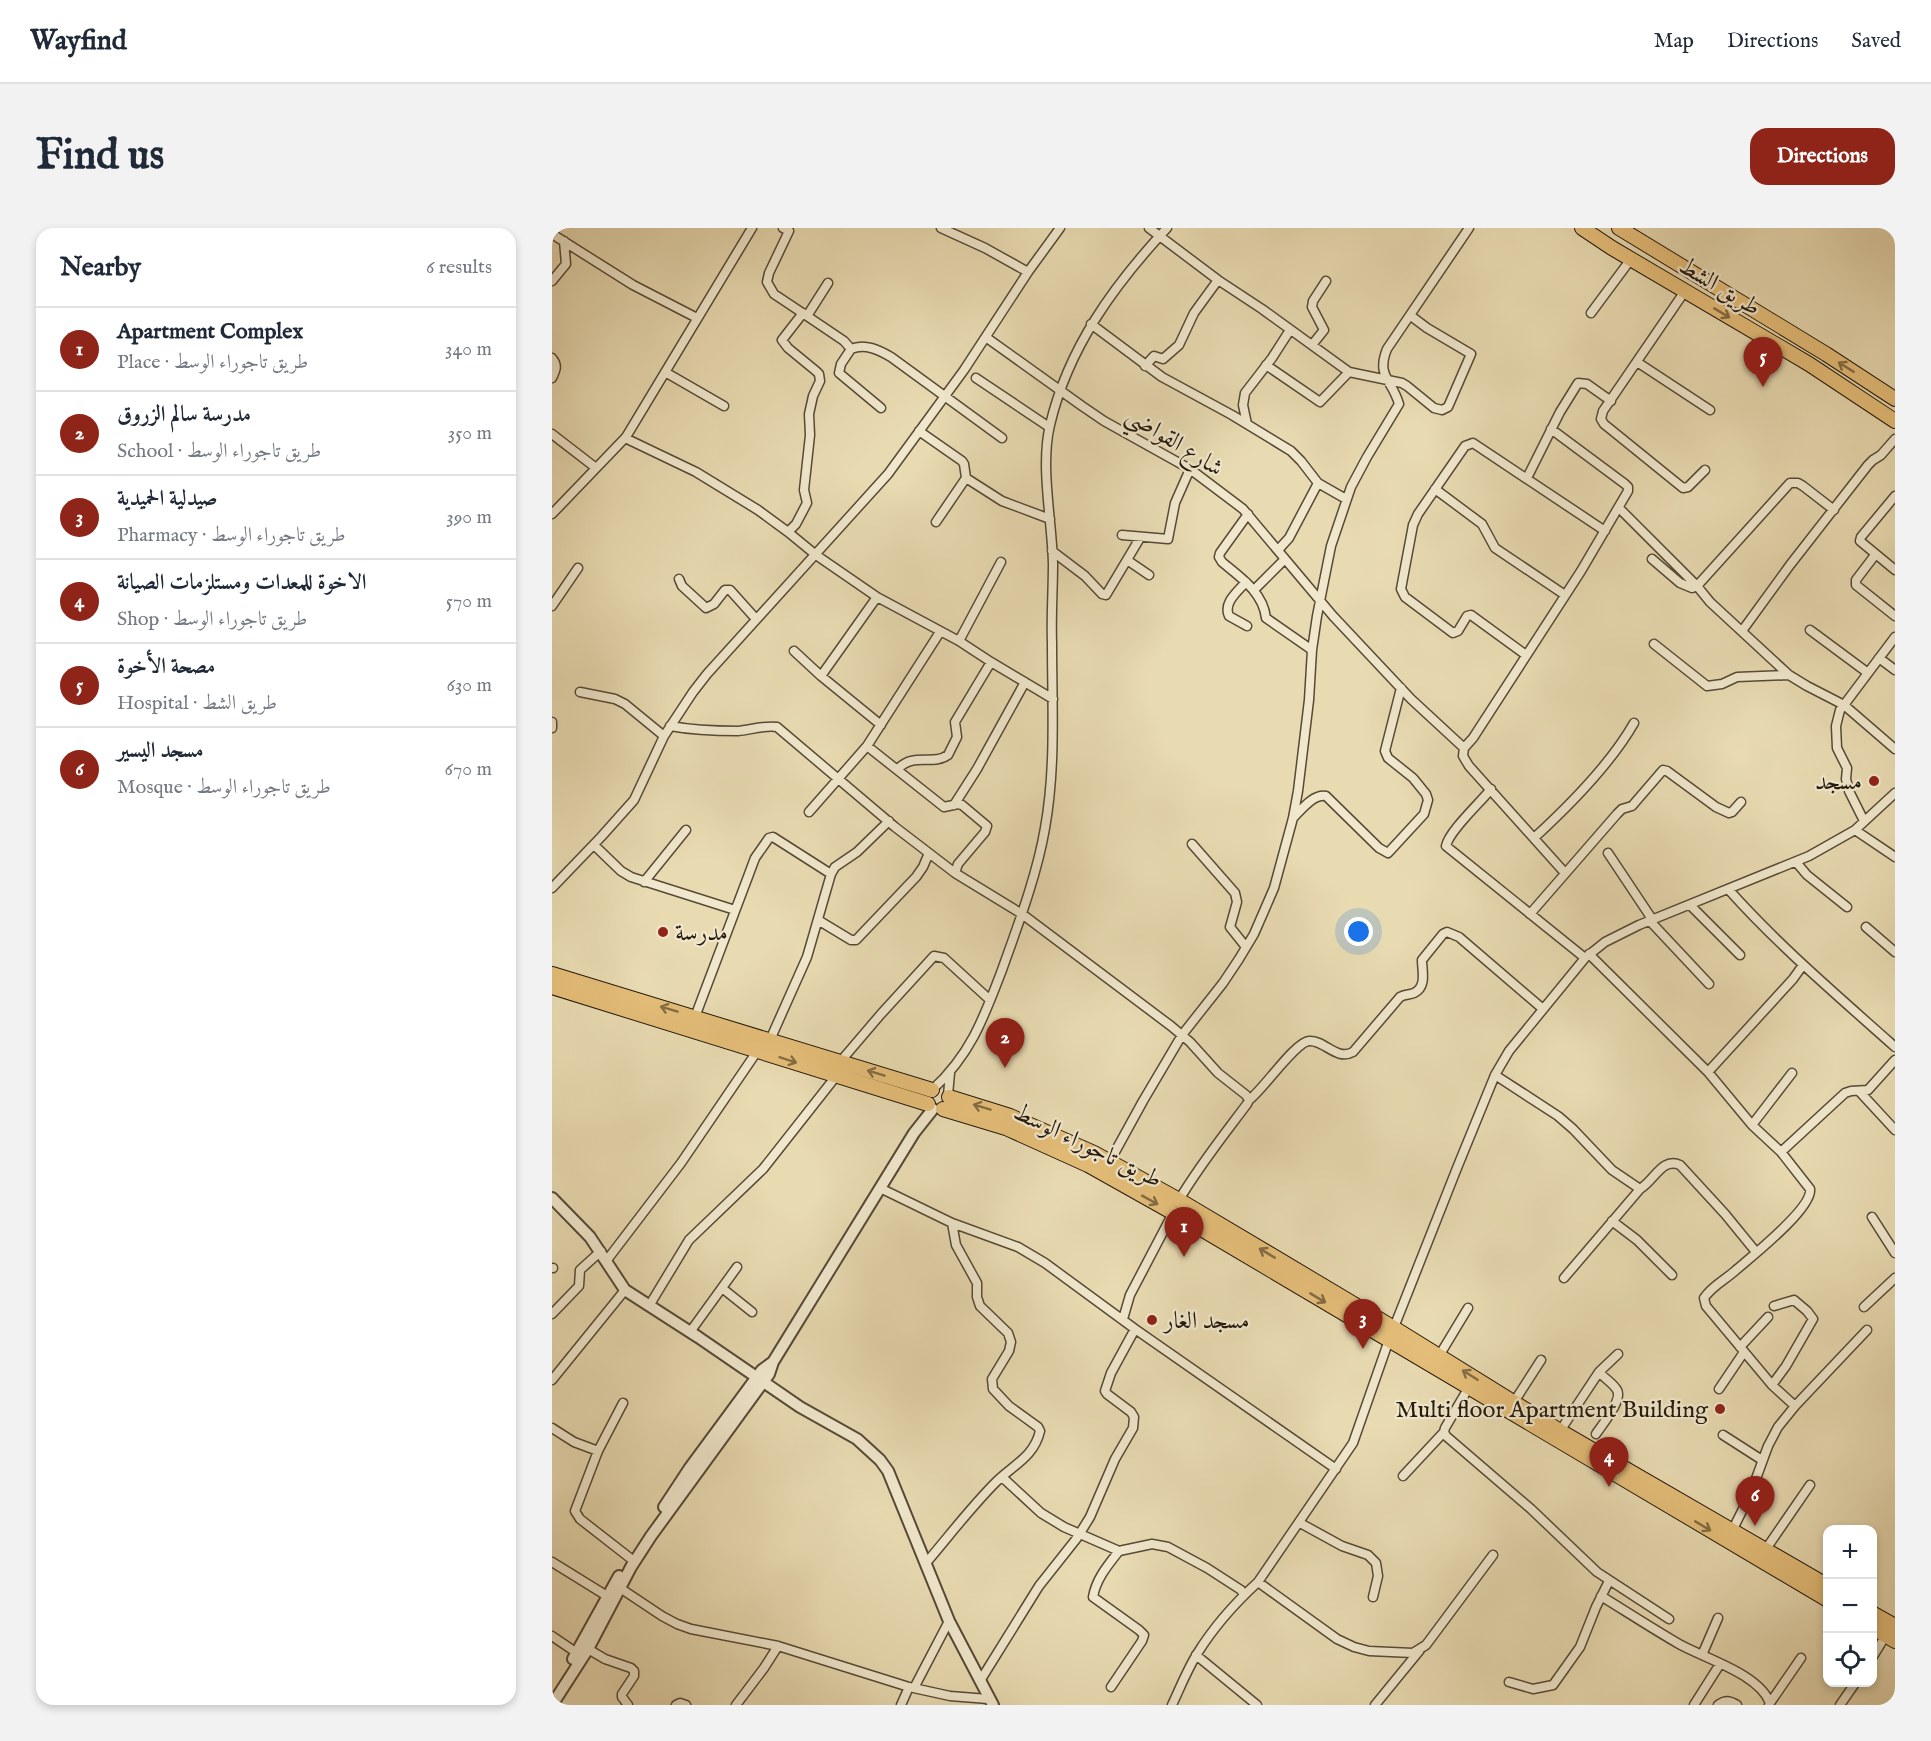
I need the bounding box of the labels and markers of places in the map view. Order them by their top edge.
pin: 5 [1744,338,1782,387]
place label: مسجد [1815,767,1862,798]
marker: مسجد [1867,774,1881,788]
place label: مدرسة [675,918,728,949]
marker: مدرسة [656,925,670,939]
pin: 2 [986,1018,1024,1068]
pin: 1 [1164,1208,1204,1257]
pin: 3 [1344,1300,1382,1349]
place label: مسجد الغار [1162,1306,1250,1337]
marker: مسجد الغار [1145,1313,1159,1327]
place label: Multi floor Apartment Building [1395,1395,1709,1426]
marker: Multi floor Apartment Building [1713,1402,1727,1416]
pin: 4 [1590,1438,1628,1487]
pin: 6 [1736,1476,1774,1526]

